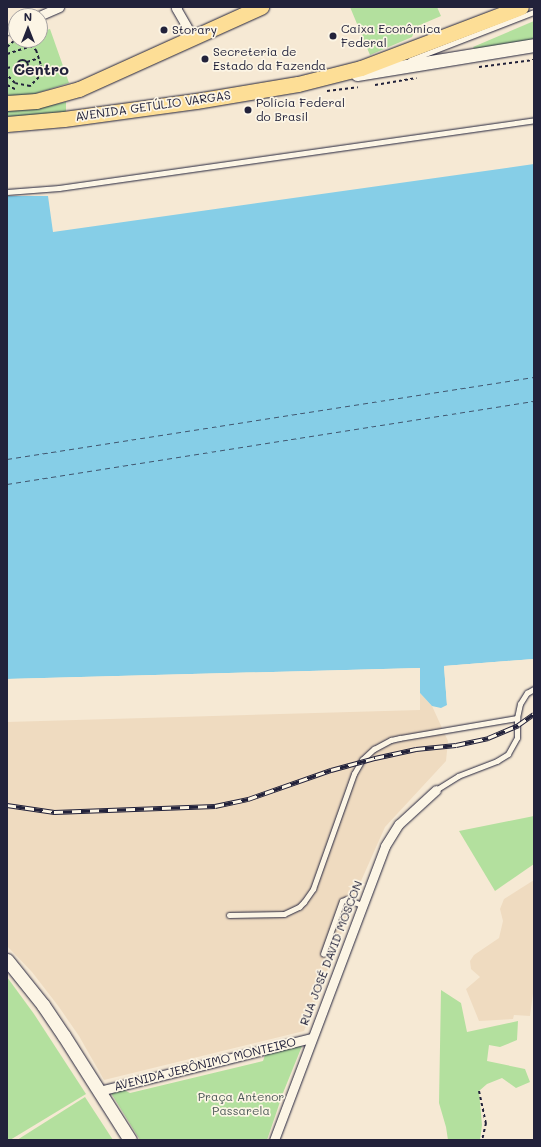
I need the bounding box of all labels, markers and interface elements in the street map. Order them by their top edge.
north arrow [8,8,48,48]
text: N [24,9,32,24]
place label: Caixa Econômica Federal [341,22,441,50]
place label: Storary [172,23,217,37]
marker: Storary [159,25,169,35]
marker: Caixa Econômica Federal [328,31,338,41]
place label: Secreteria de Estado da Fazenda [213,45,326,73]
marker: Secreteria de Estado da Fazenda [200,54,210,64]
district label: Centro [13,59,69,79]
street label: AVENIDA GETÚLIO VARGAS [74,88,232,124]
place label: Polícia Federal do Brasil [256,96,345,124]
marker: Polícia Federal do Brasil [243,105,253,115]
street label: RUA JOSÉ DAVID MOSCON [297,879,365,1027]
street label: AVENIDA JERÔNIMO MONTEIRO [112,1034,298,1094]
park label: Praça Antenor Passarela [198,1090,284,1118]

